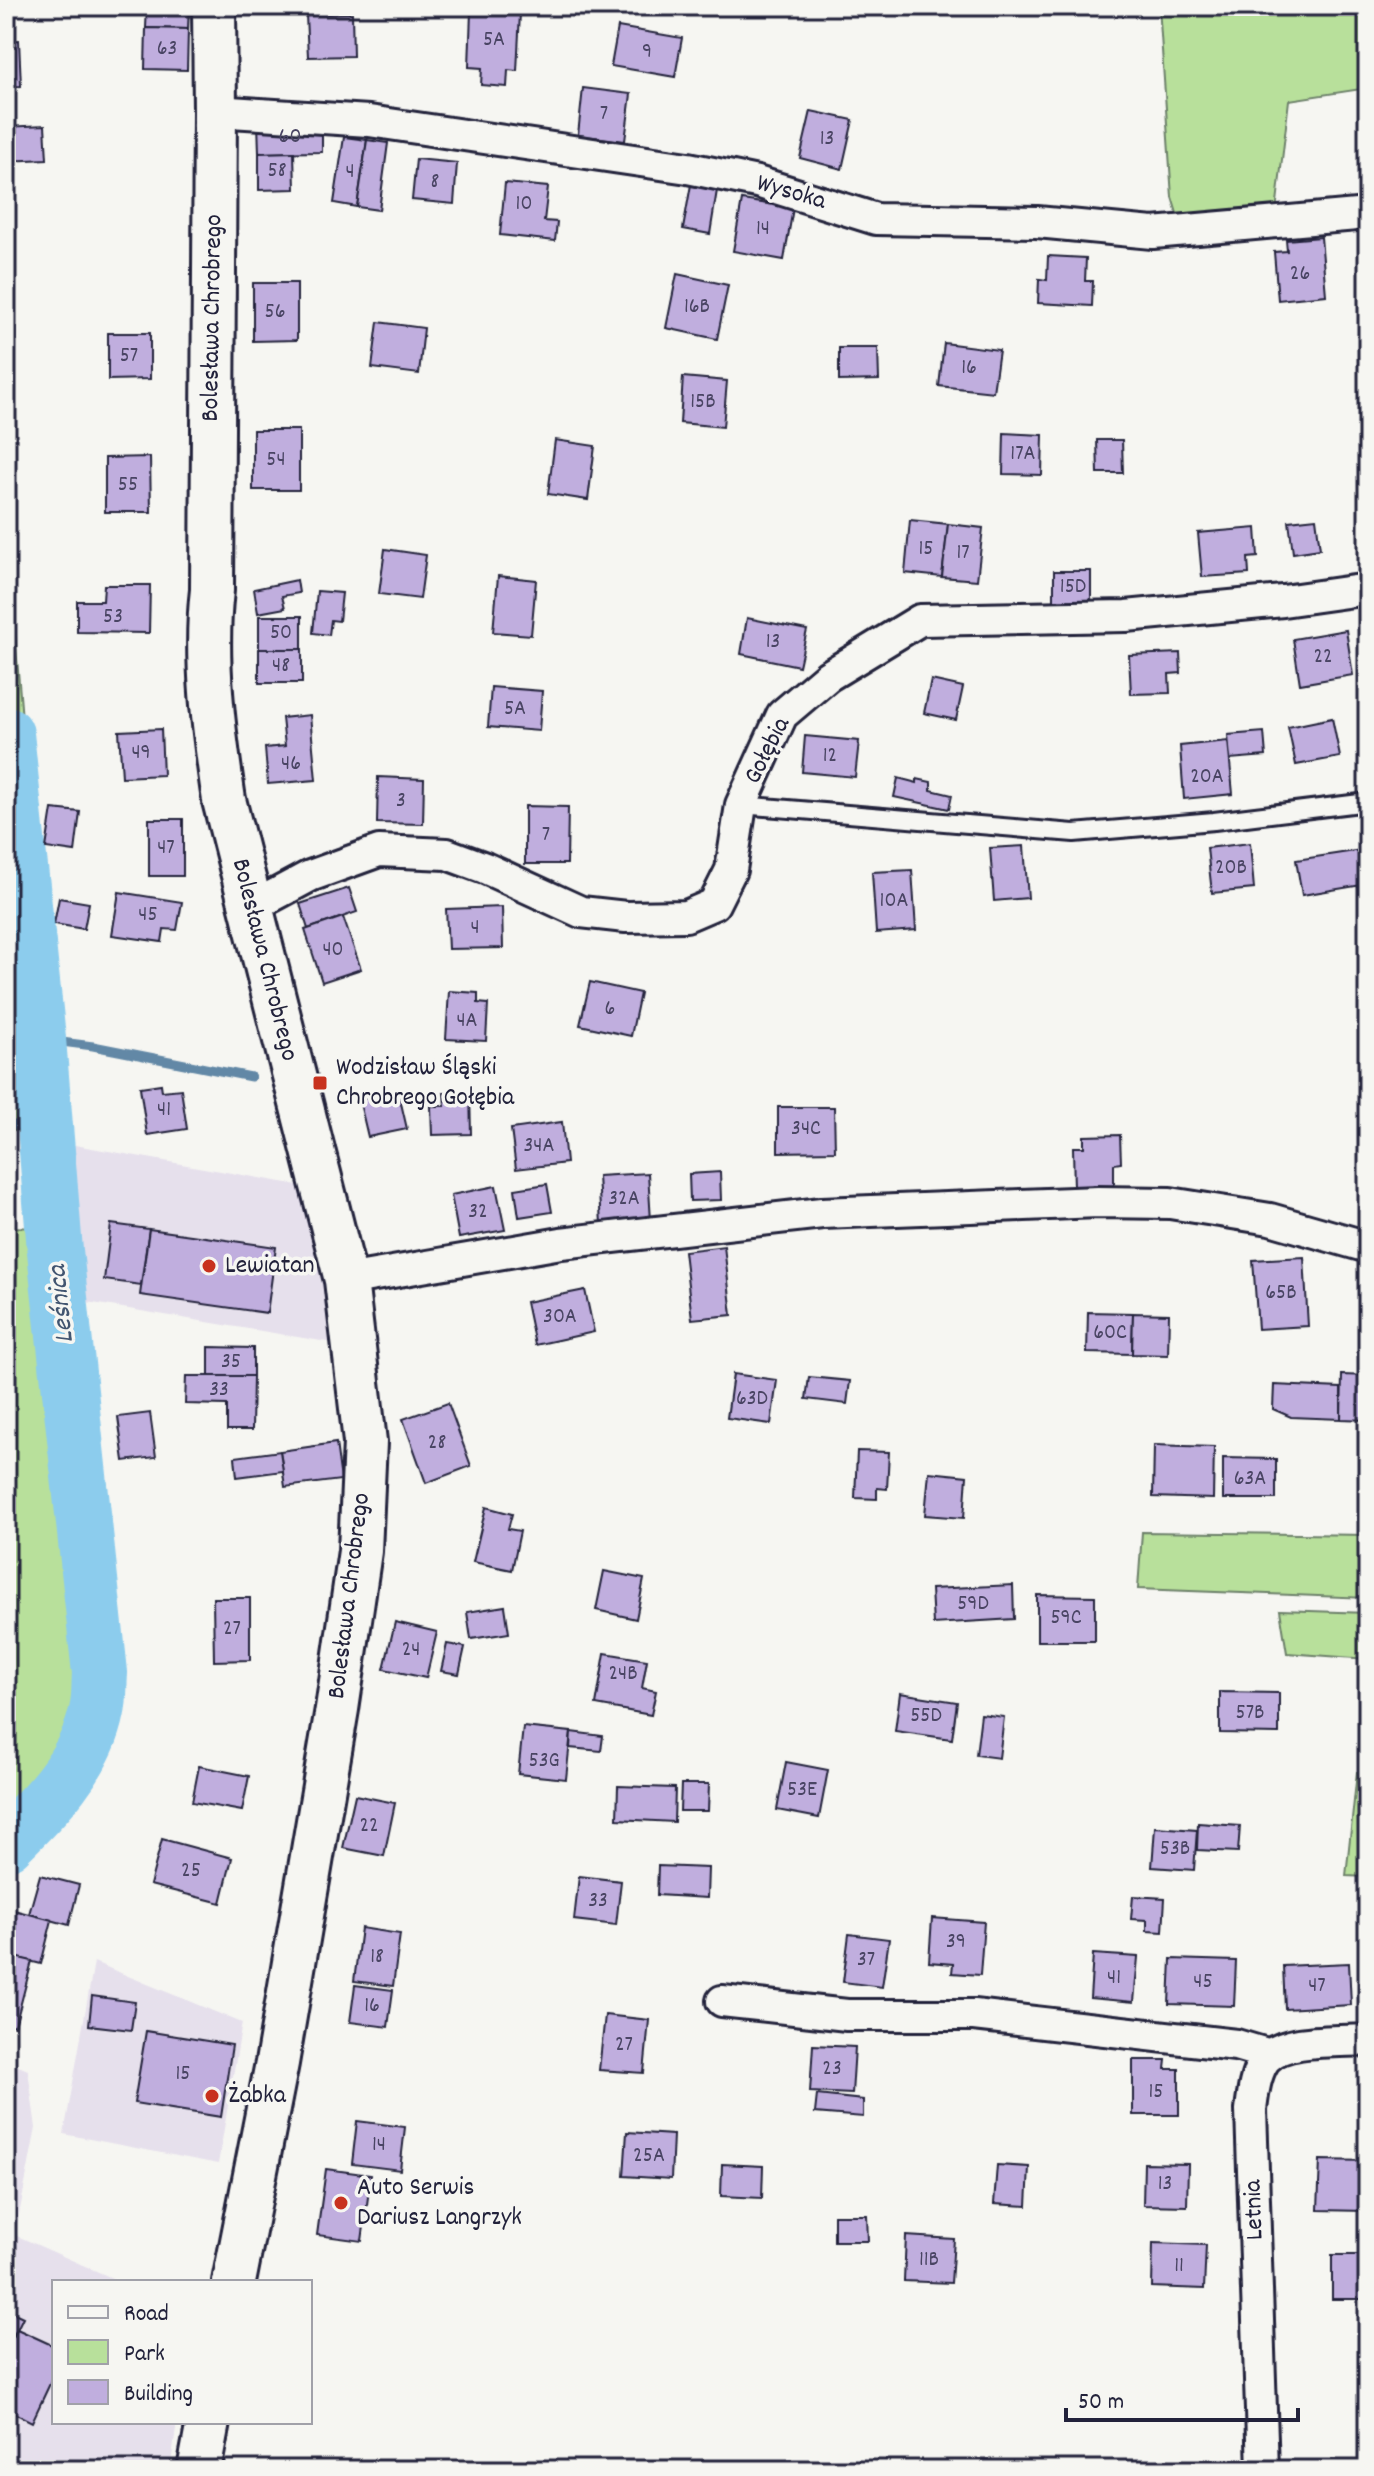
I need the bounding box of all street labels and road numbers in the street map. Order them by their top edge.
street label: Wysoka [752,165,831,221]
street label: Bolesława Chrobrego [193,214,233,422]
street label: Gołębia [735,710,801,791]
street label: Bolesława Chrobrego [221,855,307,1065]
street label: Bolesława Chrobrego [319,1491,381,1701]
street label: Letnia [1235,2178,1275,2241]

